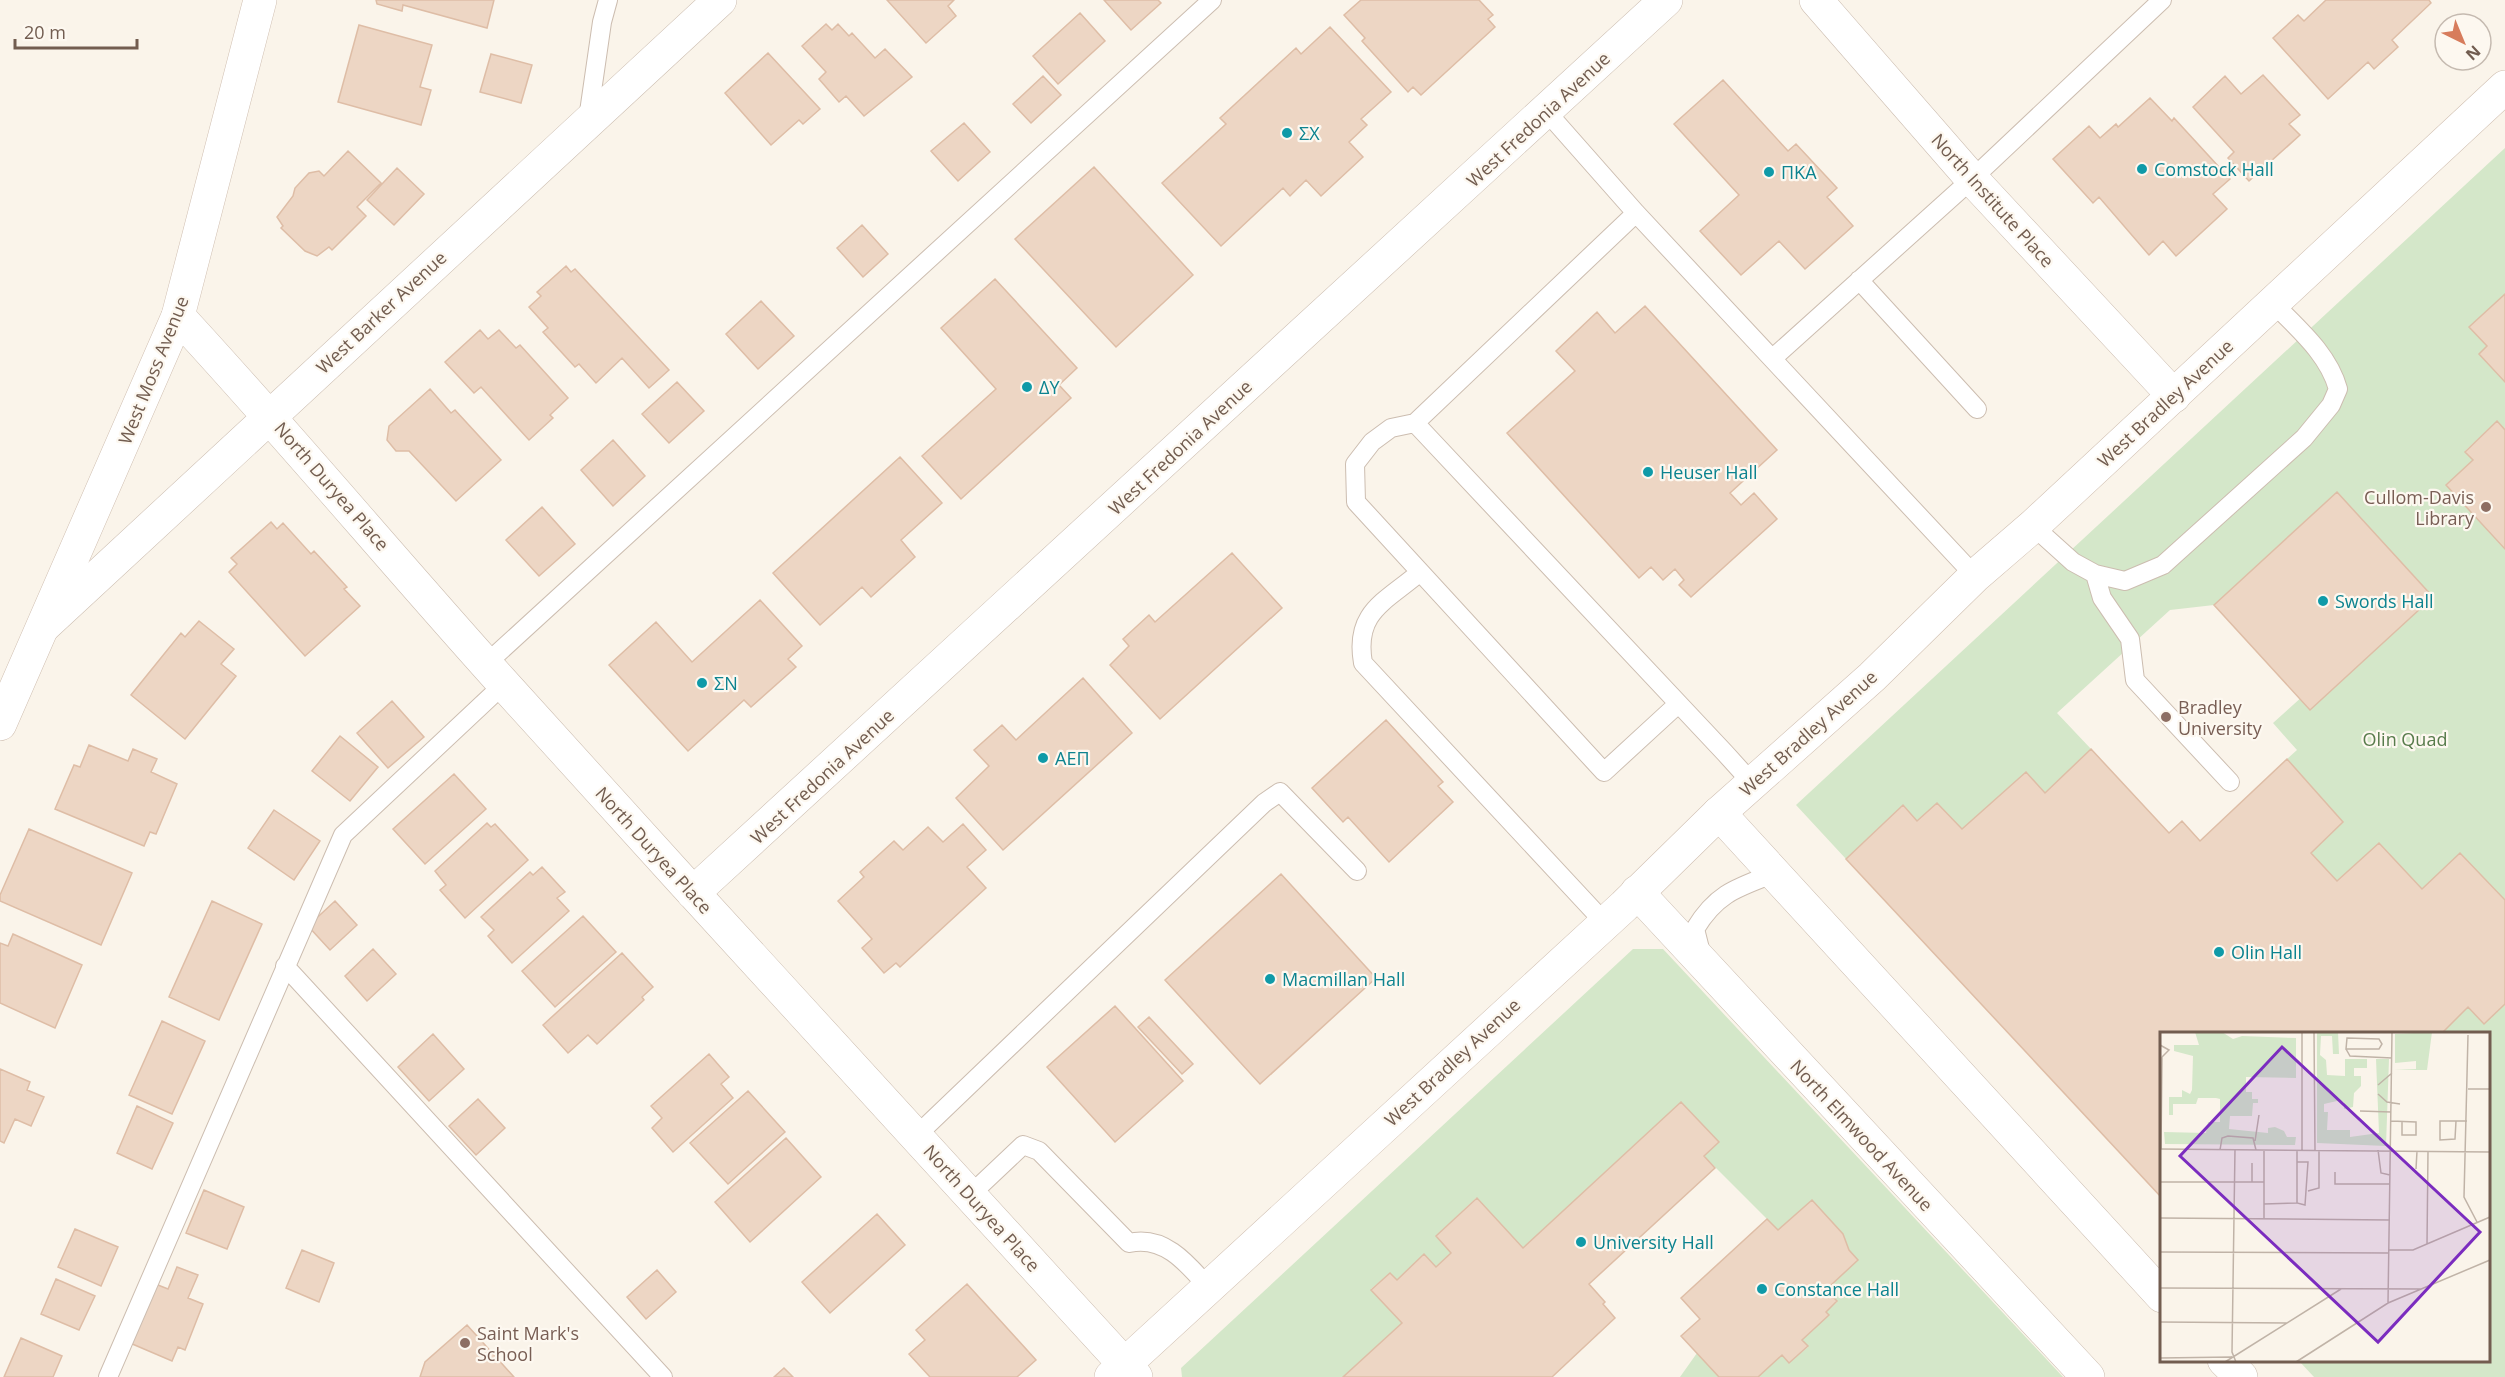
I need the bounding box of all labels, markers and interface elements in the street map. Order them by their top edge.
scale bar [15,12,136,50]
north arrow [2433,12,2493,72]
text: 20 m [24,20,66,44]
text: N [2461,40,2485,65]
street label: West Fredonia Avenue [1461,46,1615,192]
place label: ΣΧ [1299,121,1320,145]
marker: ΣΧ [1280,126,1294,140]
street label: North Institute Place [1926,128,2060,272]
place label: Comstock Hall [2154,157,2274,181]
place label: ΠΚΑ [1781,160,1817,184]
marker: Comstock Hall [2135,162,2149,176]
marker: ΠΚΑ [1762,165,1776,179]
street label: West Barker Avenue [311,245,451,379]
street label: West Moss Avenue [112,292,194,448]
street label: West Bradley Avenue [2092,334,2238,472]
street label: West Fredonia Avenue [1103,374,1257,520]
place label: ΔΥ [1039,375,1060,399]
marker: ΔΥ [1020,380,1034,394]
street label: North Duryea Place [269,417,395,555]
place label: Heuser Hall [1660,460,1758,484]
marker: Heuser Hall [1641,465,1655,479]
place label: Cullom-Davis Library [2364,485,2475,530]
marker: Cullom-Davis Library [2479,500,2493,514]
place label: Swords Hall [2335,589,2434,613]
marker: Swords Hall [2316,594,2330,608]
street label: West Bradley Avenue [1734,665,1882,801]
place label: ΣΝ [714,671,738,695]
marker: ΣΝ [695,676,709,690]
place label: Bradley University [2178,695,2263,740]
street label: West Fredonia Avenue [745,703,899,849]
marker: Bradley University [2159,710,2173,724]
park label: Olin Quad [2363,727,2447,751]
place label: ΑΕΠ [1055,746,1090,770]
marker: ΑΕΠ [1036,751,1050,765]
street label: North Duryea Place [590,781,718,919]
place label: Olin Hall [2231,940,2302,964]
marker: Olin Hall [2212,945,2226,959]
place label: Macmillan Hall [1282,967,1405,991]
marker: Macmillan Hall [1263,972,1277,986]
street label: West Bradley Avenue [1379,993,1525,1131]
inset map [2160,1032,2490,1362]
street label: North Elmwood Avenue [1785,1054,1939,1216]
street label: North Duryea Place [918,1139,1046,1277]
place label: University Hall [1593,1230,1714,1254]
marker: University Hall [1574,1235,1588,1249]
place label: Constance Hall [1774,1277,1899,1301]
marker: Constance Hall [1755,1282,1769,1296]
place label: Saint Mark's School [477,1321,579,1366]
marker: Saint Mark's School [458,1336,472,1350]

